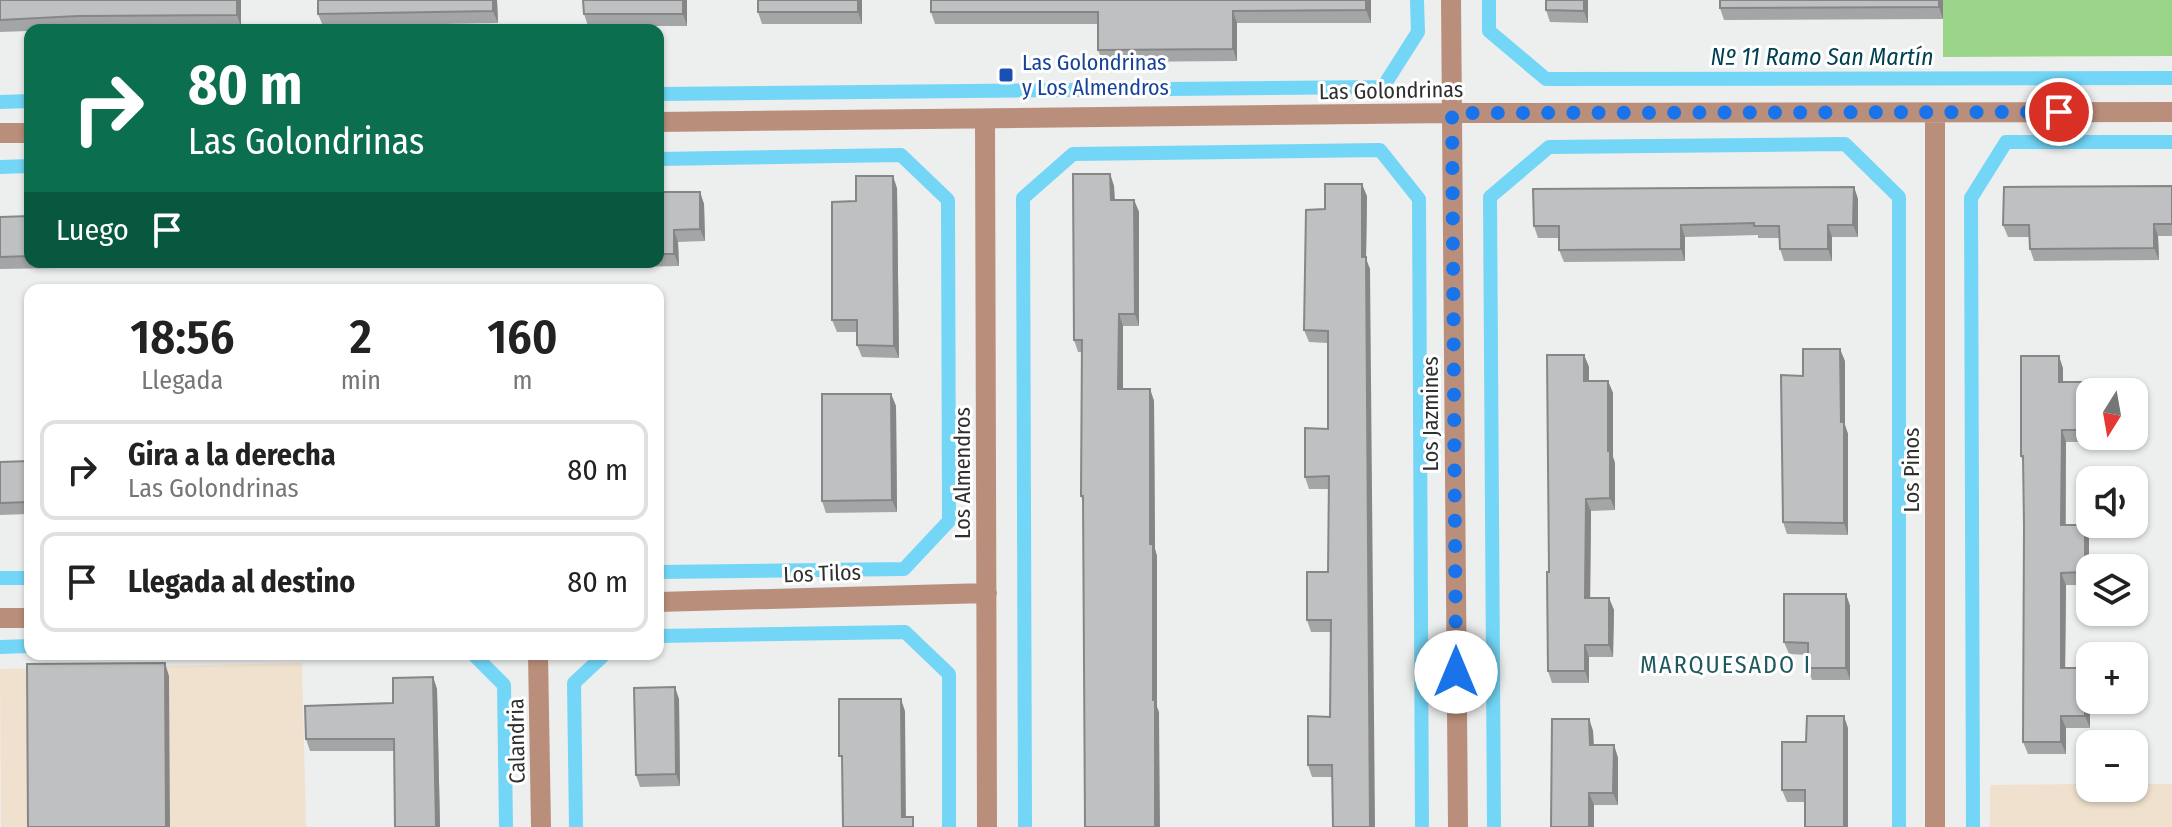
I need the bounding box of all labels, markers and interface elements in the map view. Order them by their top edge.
water label: Nº 11 Ramo San Martín [1711,43,1933,71]
place label: Las Golondrinas y Los Almendros [1022,49,1169,101]
text: 80 m [188,52,303,119]
icon: right [56,56,160,160]
marker: Las Golondrinas y Los Almendros [997,66,1015,84]
street label: Las Golondrinas [1319,76,1463,105]
pin [2025,78,2093,146]
icon: arrive [2037,90,2081,134]
text: Las Golondrinas [188,120,424,164]
icon: arrive [145,208,189,252]
text: Luego [56,212,129,248]
text: 18:56 [130,308,234,366]
text: 2 [350,308,372,366]
text: 160 [487,308,558,366]
street label: Los Jazmines [1417,356,1444,472]
text: Llegada [141,365,223,396]
text: min [341,365,381,396]
text: m [512,365,532,396]
north arrow [2076,378,2148,450]
map controls [2076,378,2148,802]
street label: Los Almendros [949,407,976,539]
street label: Los Pinos [1898,427,1925,513]
text: Gira a la derecha [128,437,336,473]
icon: right [60,448,104,492]
text: 80 m [567,452,628,488]
button: sound [2076,466,2148,538]
text: Las Golondrinas [128,473,299,504]
button: layers [2076,554,2148,626]
street label: Los Tilos [783,559,861,588]
icon: arrive [60,560,104,604]
text: Llegada al destino [128,564,355,600]
text: 80 m [567,564,628,600]
position arrow [1414,630,1498,714]
button: + [2076,642,2148,714]
district label: MARQUESADO I [1640,651,1812,679]
street label: Calandria [502,698,531,784]
button: − [2076,730,2148,802]

